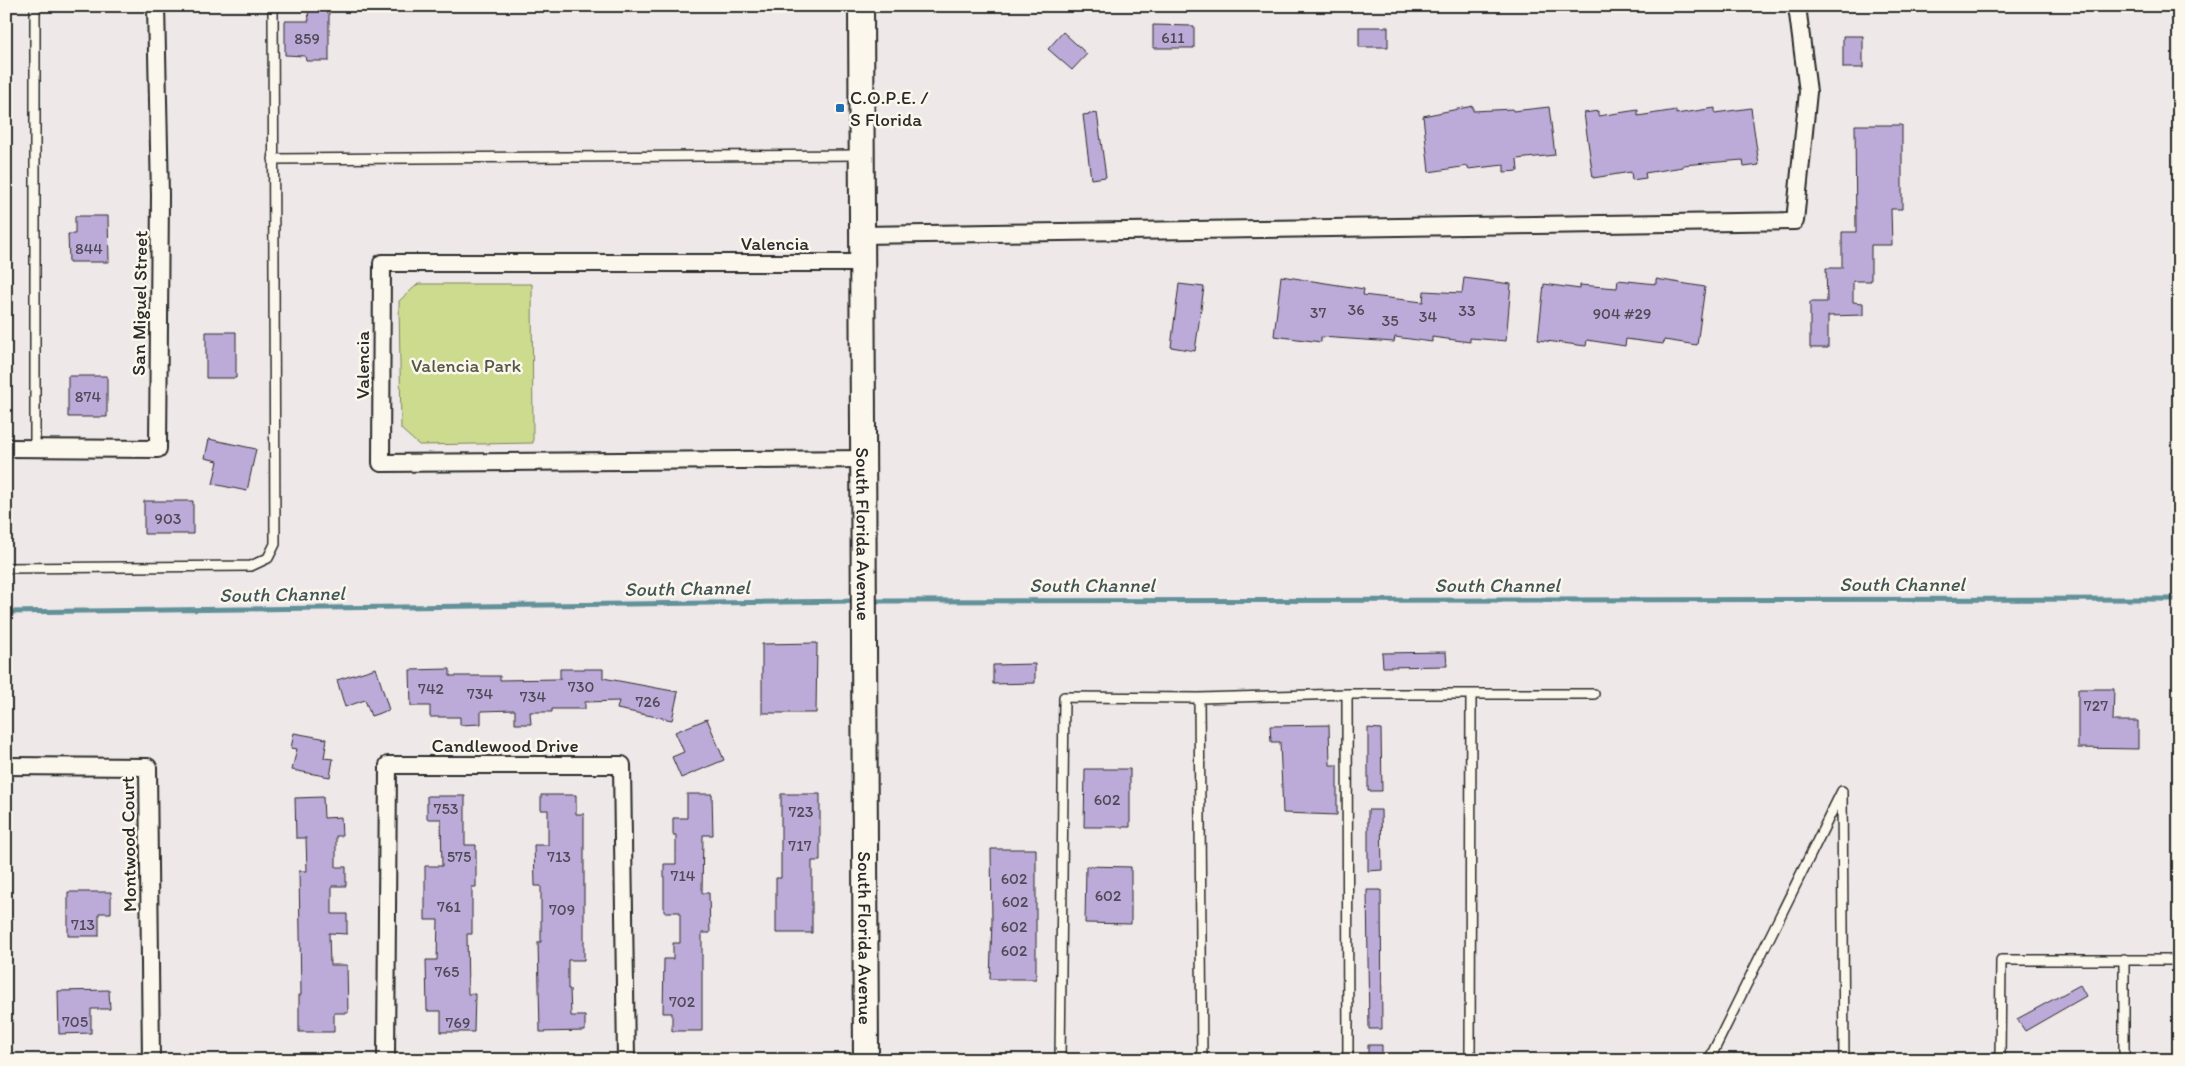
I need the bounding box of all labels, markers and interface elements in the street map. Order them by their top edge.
house number: 611 [1161,28,1185,47]
house number: 859 [294,29,320,48]
place label: C.O.P.E. / S Florida [850,86,928,131]
marker: C.O.P.E. / S Florida [834,102,846,114]
street label: San Miguel Street [127,230,152,376]
street label: Valencia [741,232,809,255]
house number: 844 [75,239,103,258]
house number: 36 [1347,300,1365,319]
house number: 33 [1458,301,1476,320]
house number: 37 [1310,303,1326,322]
house number: 904 #29 [1593,304,1651,323]
house number: 34 [1419,307,1438,326]
house number: 35 [1381,311,1399,330]
street label: Valencia [351,331,374,399]
park label: Valencia Park [411,354,521,377]
house number: 874 [75,387,102,406]
street label: South Florida Avenue [851,447,875,621]
house number: 903 [155,509,182,528]
water label: South Channel [1839,572,1966,596]
water label: South Channel [1029,573,1156,597]
water label: South Channel [1434,573,1561,597]
water label: South Channel [624,575,751,601]
water label: South Channel [219,581,346,607]
house number: 730 [568,677,594,696]
house number: 742 [418,679,445,698]
house number: 734 [467,684,494,703]
house number: 734 [520,687,547,706]
house number: 726 [636,692,660,711]
house number: 727 [2084,696,2108,715]
street label: Candlewood Drive [431,734,579,757]
street label: Montwood Court [116,776,141,912]
house number: 602 [1094,790,1121,809]
house number: 753 [433,799,459,818]
house number: 723 [788,802,814,821]
house number: 717 [788,836,812,855]
house number: 575 [447,847,471,866]
house number: 713 [547,847,571,866]
street label: South Florida Avenue [853,851,877,1025]
house number: 714 [671,866,696,885]
house number: 602 [1001,869,1028,888]
house number: 602 [1095,886,1122,905]
house number: 602 [1002,892,1029,911]
house number: 761 [437,897,461,916]
house number: 709 [549,900,575,919]
house number: 713 [71,915,95,934]
house number: 602 [1001,917,1028,936]
house number: 602 [1001,941,1028,960]
house number: 765 [435,962,459,981]
house number: 702 [669,992,696,1011]
house number: 705 [62,1012,88,1031]
house number: 769 [446,1013,470,1032]

